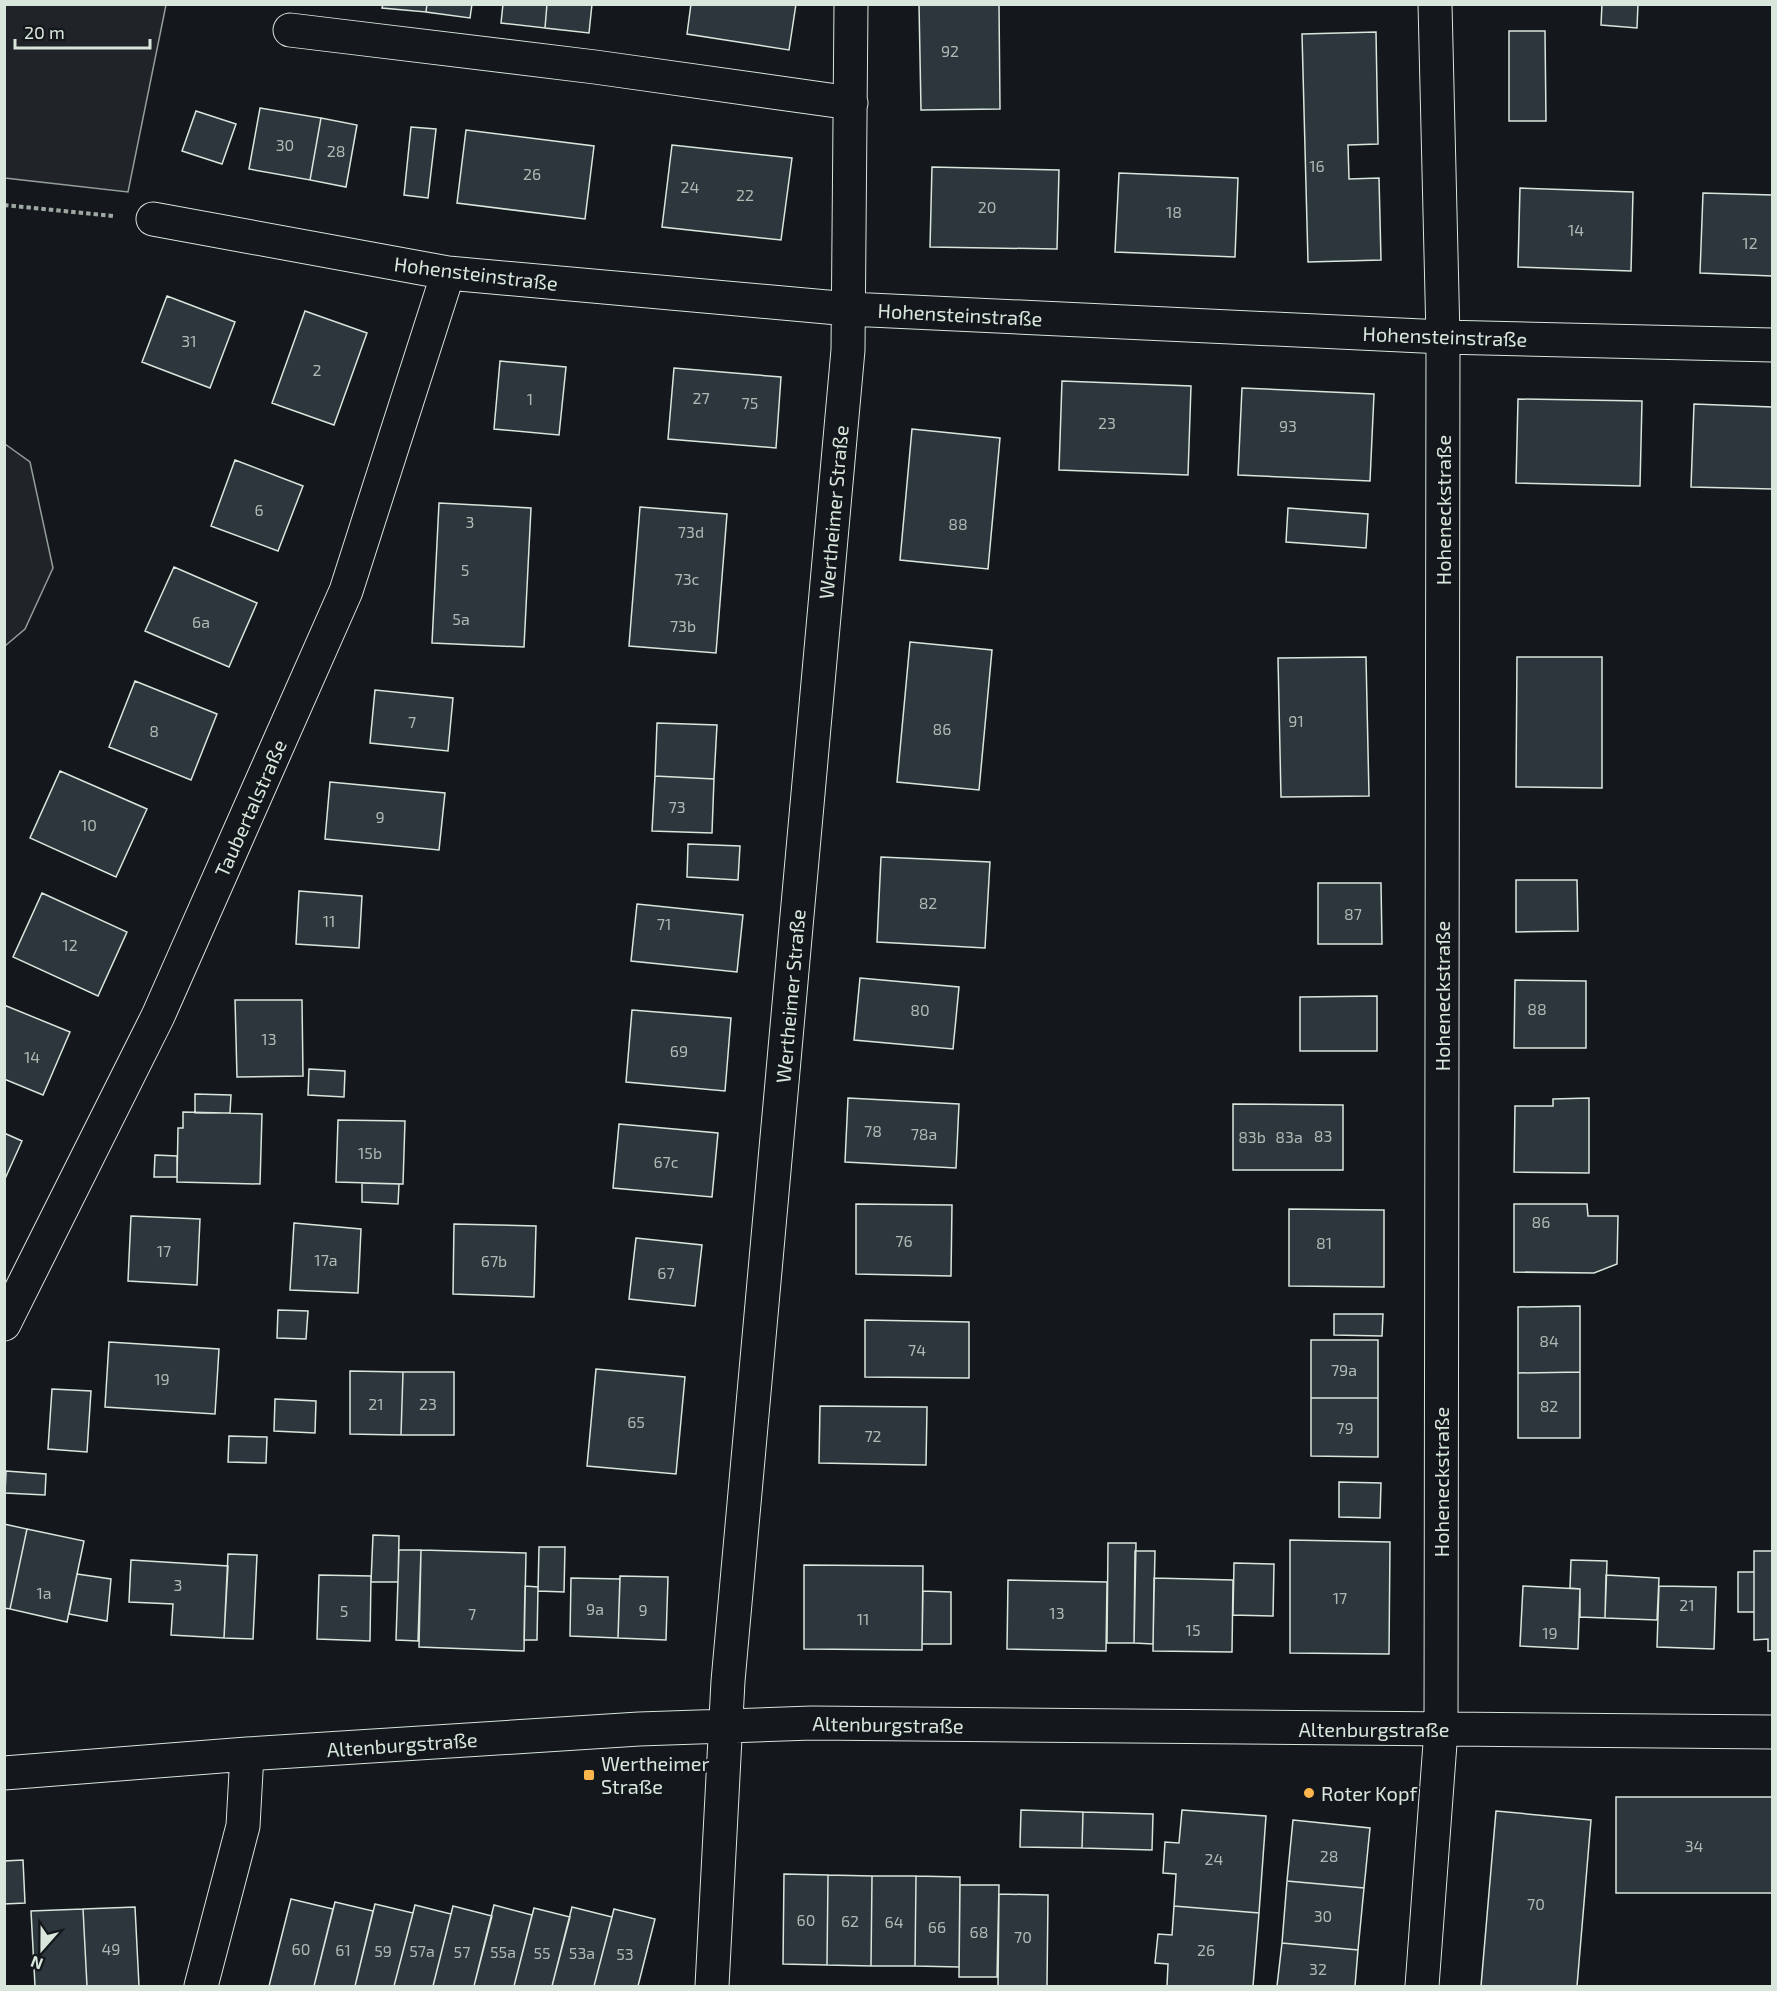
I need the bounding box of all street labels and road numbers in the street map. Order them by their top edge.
street label: Hohensteinstraße [393,251,559,295]
street label: Hohensteinstraße [877,298,1043,330]
street label: Hohensteinstraße [1362,321,1528,351]
street label: Wertheimer Straße [813,424,853,600]
street label: Hoheneckstraße [1431,435,1455,585]
street label: Taubertalstraße [209,736,291,880]
street label: Wertheimer Straße [770,908,810,1084]
street label: Hoheneckstraße [1430,921,1454,1071]
street label: Hoheneckstraße [1429,1407,1453,1557]
street label: Altenburgstraße [812,1711,964,1737]
street label: Altenburgstraße [1298,1717,1450,1741]
street label: Altenburgstraße [326,1727,478,1761]

